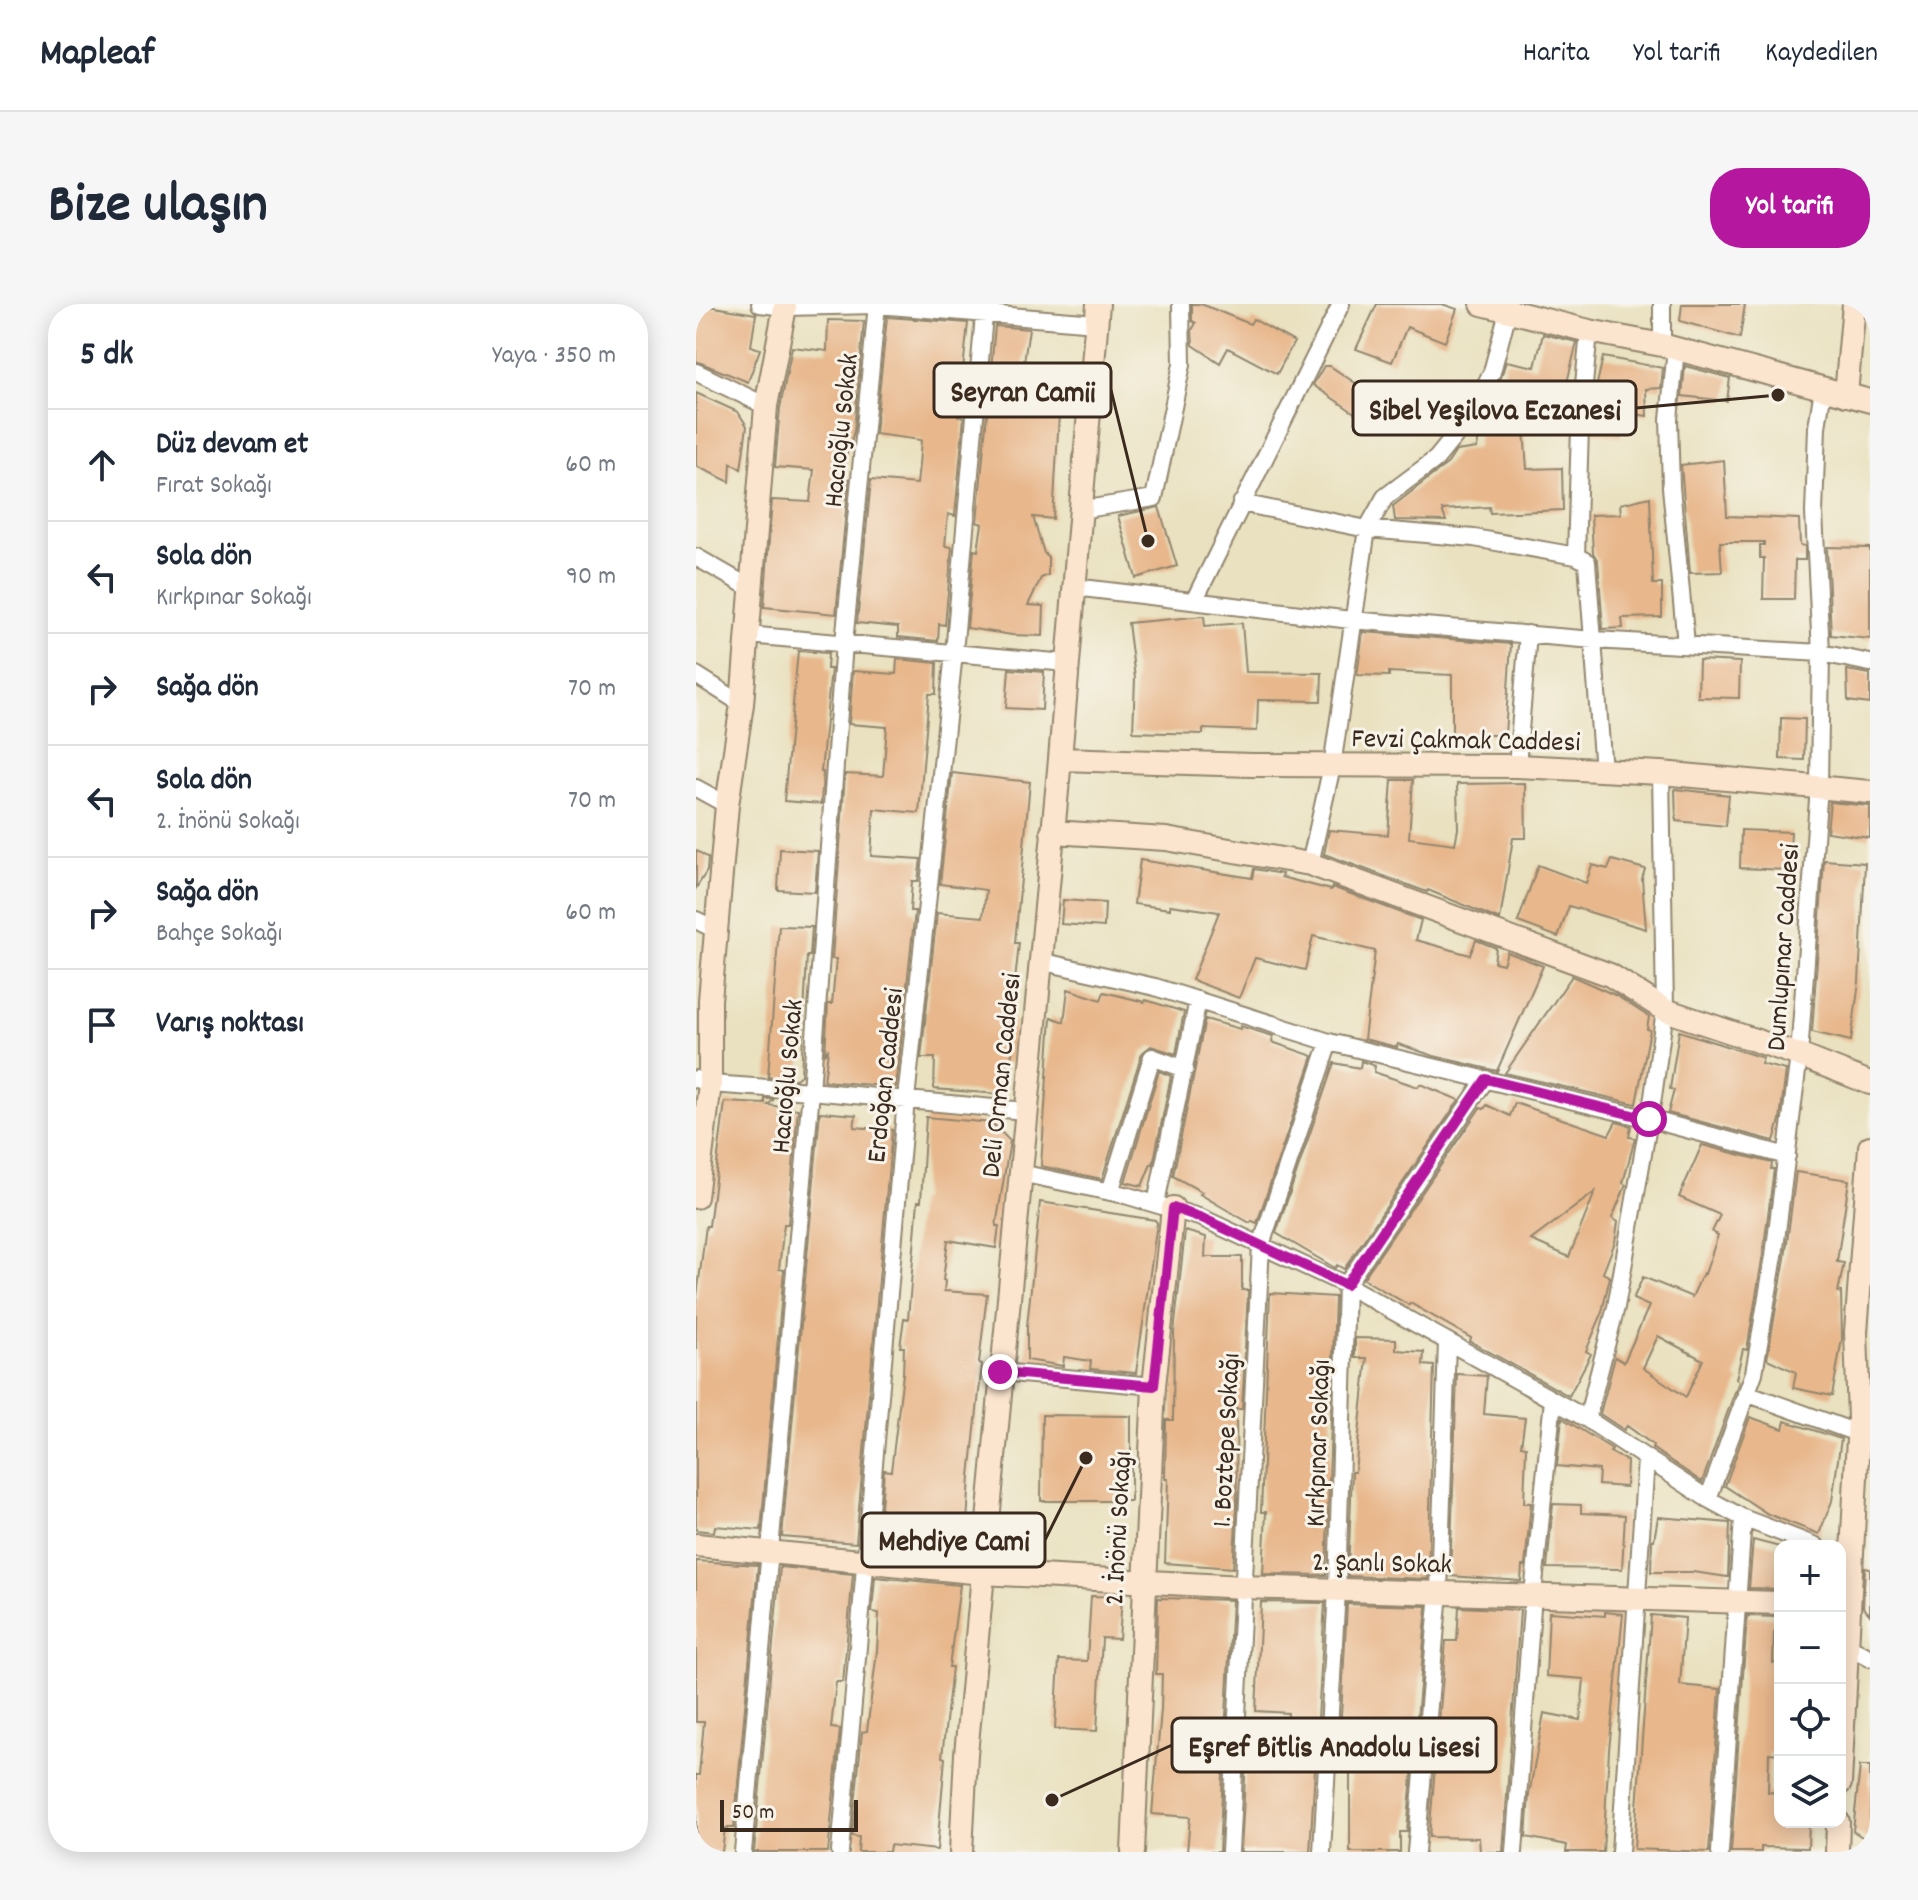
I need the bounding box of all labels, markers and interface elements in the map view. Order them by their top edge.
text: Mapleaf [40,28,155,83]
text: Harita [1523,35,1589,75]
text: Yol tarifi [1633,35,1721,75]
text: Kaydedilen [1765,35,1878,75]
text: Bize ulaşın [48,168,268,248]
button: Yol tarifi [1710,168,1870,248]
text: 5 dk [80,332,133,381]
text: Yaya · 350 m [492,338,616,375]
street label: Hacıoğlu Sokak [816,352,872,510]
callout: Seyran Camii [934,363,1111,417]
text: Seyran Camii [951,374,1096,417]
callout: Sibel Yeşilova Eczanesi [1353,381,1636,435]
text: Sibel Yeşilova Eczanesi [1369,392,1621,435]
text: Düz devam et [156,425,308,468]
icon: ahead [80,443,124,487]
text: 60 m [565,447,616,484]
text: Fırat Sokağı [156,468,272,505]
text: Sola dön [156,537,252,580]
icon: left [80,555,124,599]
text: 90 m [566,559,616,596]
text: Kırkpınar Sokağı [156,580,312,617]
icon: right [80,667,124,711]
text: Sağa dön [156,668,259,711]
text: 70 m [568,671,616,708]
street label: Fevzi Çakmak Caddesi [1351,721,1581,765]
text: Sola dön [156,761,252,804]
icon: left [80,779,124,823]
text: 70 m [568,783,616,820]
text: 2. İnönü Sokağı [156,804,300,841]
street label: Dumlupınar Caddesi [1759,842,1813,1052]
text: Sağa dön [156,873,259,916]
icon: right [80,891,124,935]
text: 60 m [565,895,616,932]
text: Bahçe Sokağı [156,916,282,953]
street label: Deli Orman Caddesi [973,971,1035,1180]
street label: Erdoğan Caddesi [859,986,917,1165]
street label: Hacıoğlu Sokak [763,998,817,1155]
icon: arrive [80,1003,124,1047]
text: Varış noktası [156,1004,304,1047]
route start [1631,1101,1667,1137]
street label: 1. Boztepe Sokağı [1204,1352,1254,1529]
route end [982,1354,1018,1390]
street label: Kırkpınar Sokağı [1298,1359,1344,1528]
street label: 2. İnönü Sokağı [1097,1450,1145,1607]
callout: Mehdiye Cami [862,1513,1045,1567]
text: Mehdiye Cami [878,1523,1030,1566]
map controls [1774,1540,1846,1828]
button: + [1774,1540,1846,1612]
street label: 2. Şanlı Sokak [1312,1545,1452,1587]
button: − [1774,1612,1846,1684]
button: locate [1774,1684,1846,1756]
callout: Eşref Bitlis Anadolu Lisesi [1172,1718,1496,1772]
text: Eşref Bitlis Anadolu Lisesi [1188,1729,1480,1772]
button: layers [1774,1756,1846,1828]
scale bar [720,1796,858,1832]
text: 50 m [732,1798,774,1829]

